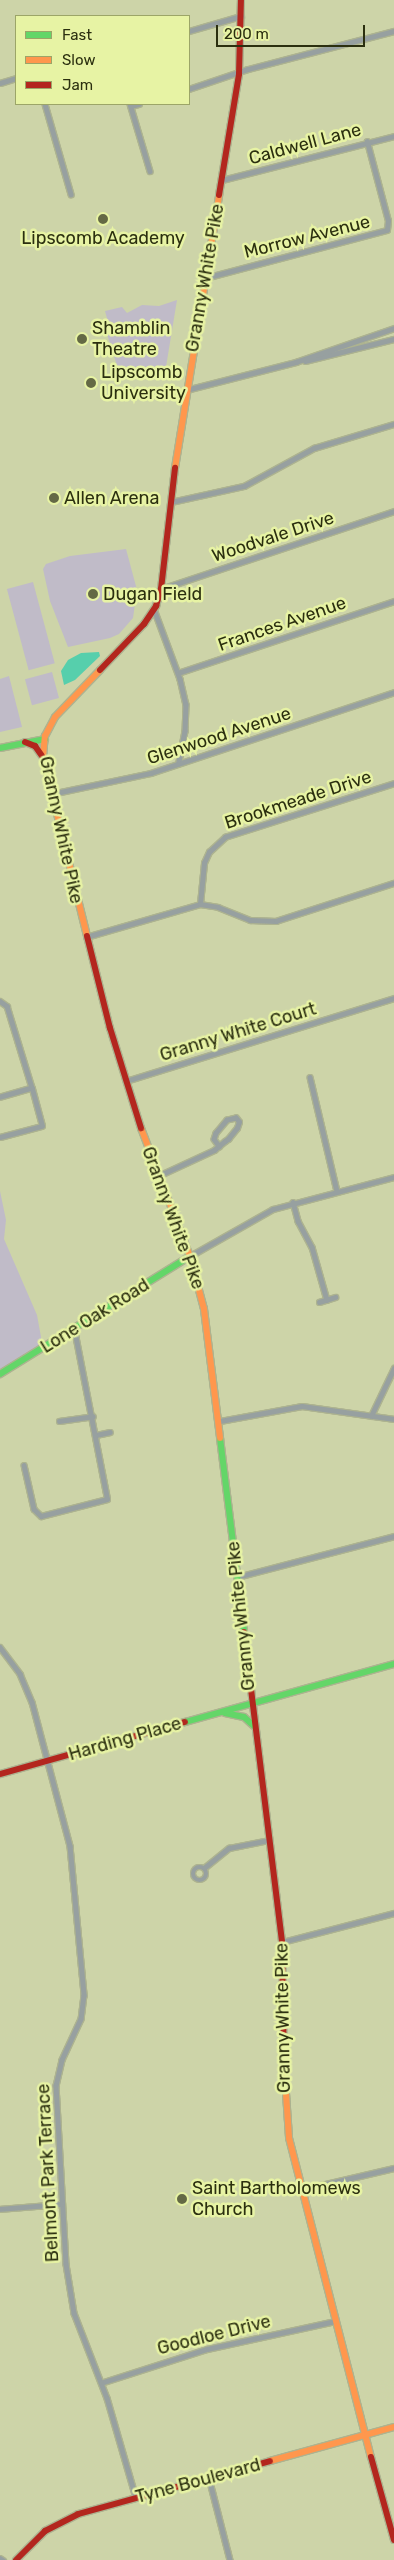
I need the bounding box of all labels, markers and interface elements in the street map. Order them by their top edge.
legend [15,15,190,105]
scale bar [219,15,368,47]
text: 200 m [224,25,269,43]
text: Fast [62,26,92,44]
text: Slow [62,51,95,69]
text: Jam [62,76,93,94]
street label: Caldwell Lane [246,119,364,169]
street label: Granny White Pike [181,202,229,354]
street label: Morrow Avenue [241,211,373,263]
marker: Lipscomb Academy [97,213,109,225]
place label: Lipscomb Academy [21,227,185,249]
place label: Shamblin Theatre [92,318,170,360]
marker: Shamblin Theatre [76,333,88,345]
place label: Lipscomb University [101,362,186,404]
marker: Lipscomb University [85,377,97,389]
place label: Allen Arena [64,487,160,509]
marker: Allen Arena [48,492,60,504]
street label: Woodvale Drive [209,507,337,567]
place label: Dugan Field [103,583,202,605]
marker: Dugan Field [87,588,99,600]
street label: Frances Avenue [215,592,349,656]
street label: Glenwood Avenue [144,702,294,770]
street label: Granny White Pike [35,754,87,906]
street label: Brookmeade Drive [222,766,374,834]
street label: Granny White Court [157,998,319,1066]
street label: Granny White Pike [137,1143,209,1293]
street label: Lone Oak Road [37,1274,153,1358]
street label: Granny White Pike [222,1540,260,1692]
street label: Harding Place [66,1713,184,1765]
street label: Granny White Pike [271,1942,295,2094]
street label: Belmont Park Terrace [33,2083,63,2263]
place label: Saint Bartholomews Church [192,2178,361,2220]
marker: Saint Bartholomews Church [176,2193,188,2205]
street label: Goodloe Drive [155,2310,273,2360]
street label: Tyne Boulevard [133,2454,263,2508]

